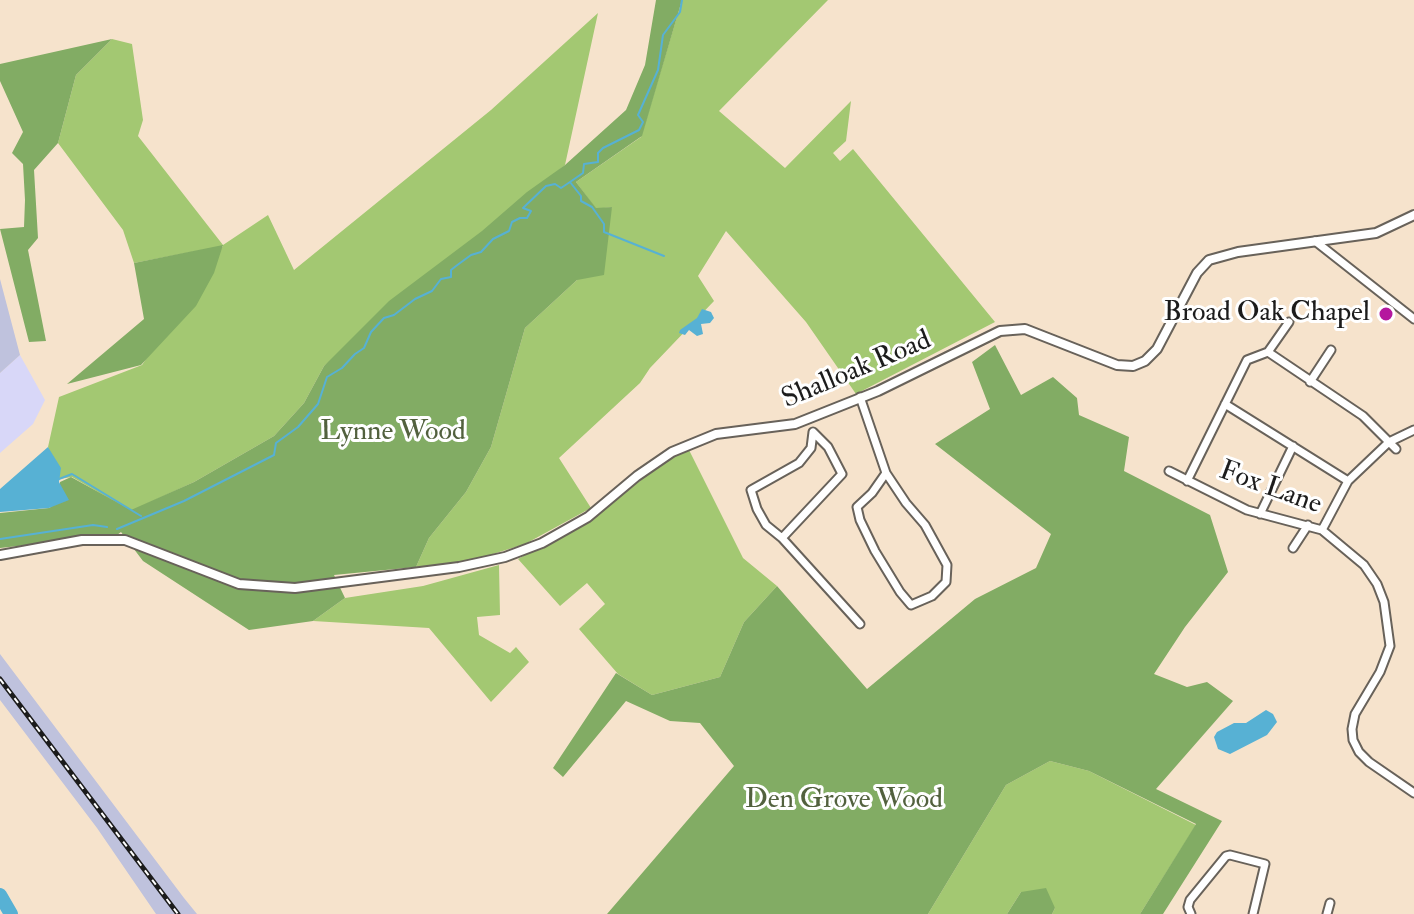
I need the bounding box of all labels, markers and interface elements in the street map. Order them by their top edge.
place label: Broad Oak Chapel [1163,297,1370,331]
marker: Broad Oak Chapel [1377,305,1395,323]
street label: Shalloak Road [777,325,937,417]
park label: Lynne Wood [320,416,466,450]
street label: Fox Lane [1214,455,1326,523]
park label: Den Grove Wood [745,784,943,818]

